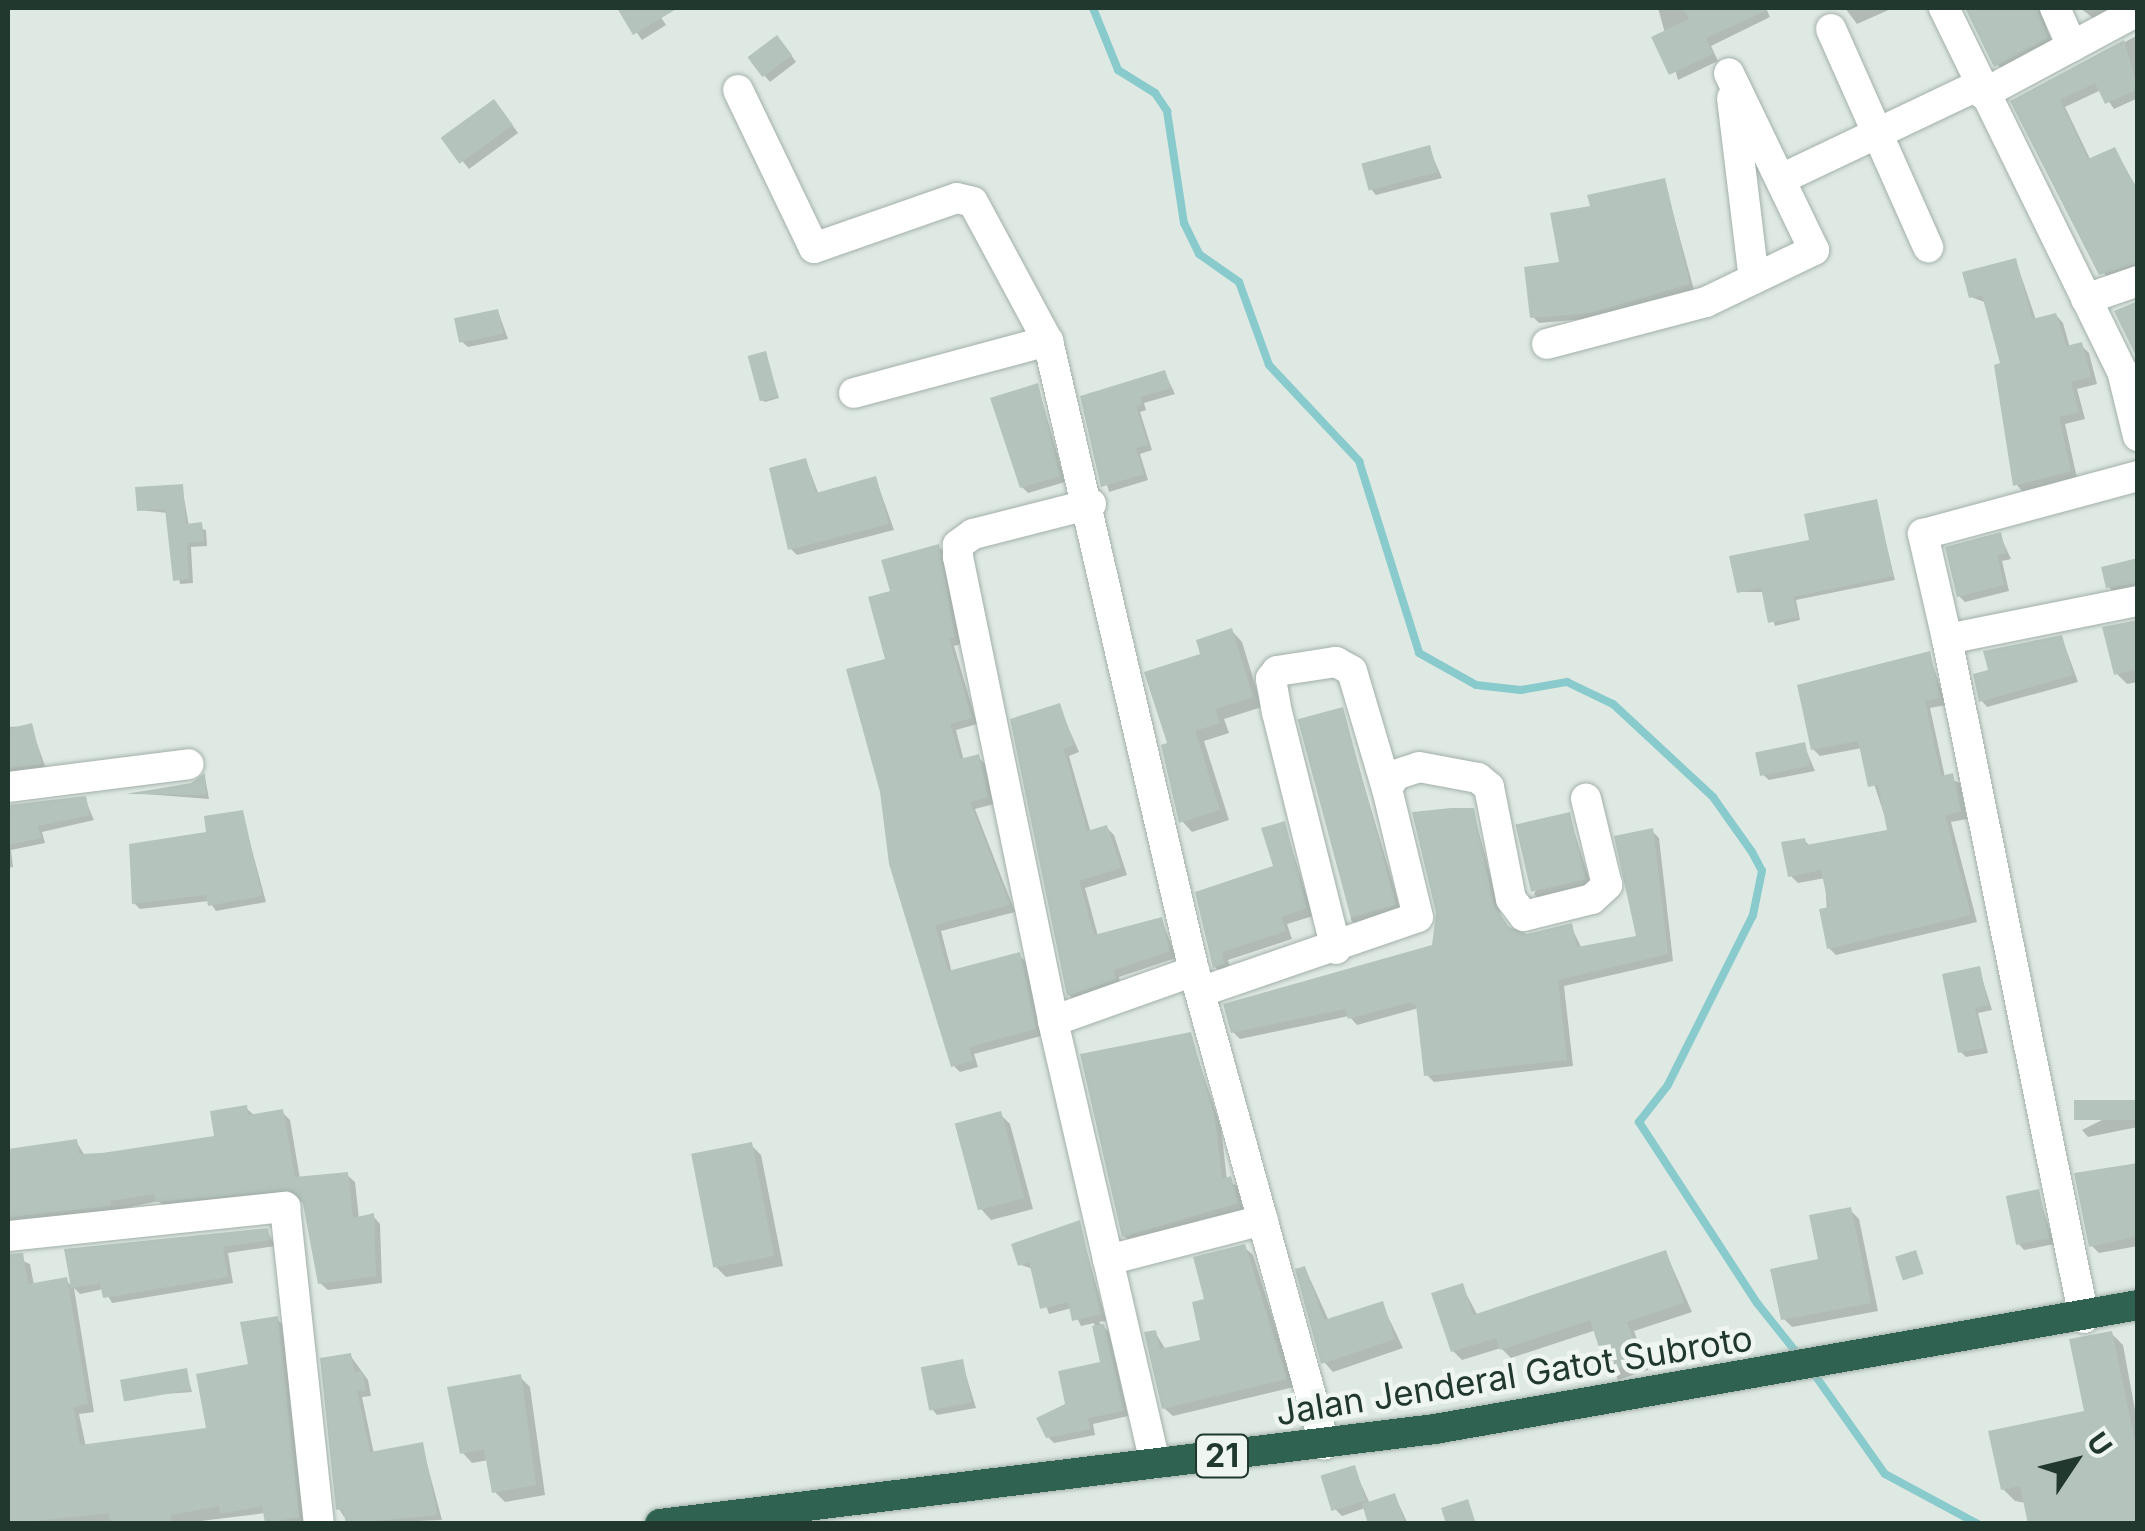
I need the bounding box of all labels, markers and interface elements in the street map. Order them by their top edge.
street label: Jalan Jenderal Gatot Subroto [1273,1317,1755,1433]
north arrow [2025,1411,2125,1511]
text: U [2080,1426,2119,1462]
road number: 21 [1194,1429,1250,1483]

